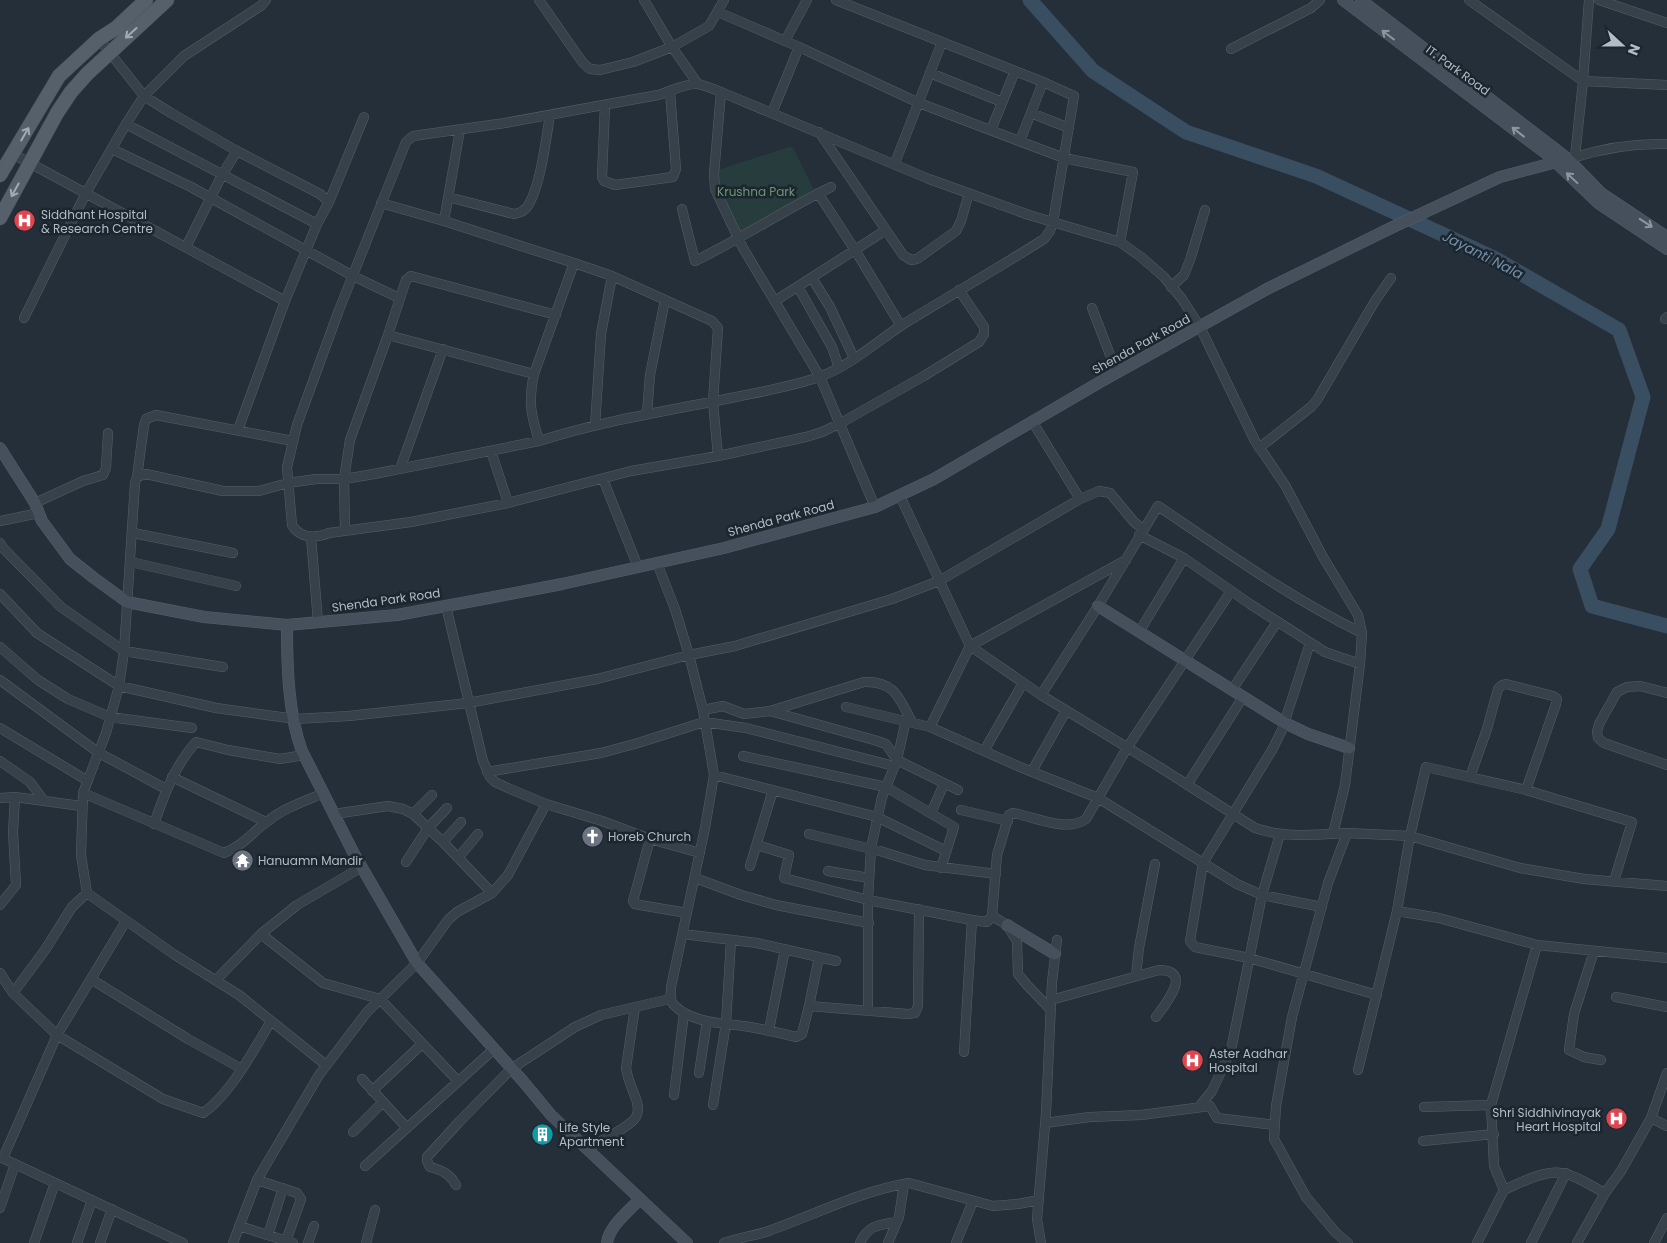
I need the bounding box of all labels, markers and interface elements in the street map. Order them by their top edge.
north arrow [1597,20,1647,70]
one-way arrow [125,27,137,39]
one-way arrow [1382,29,1395,40]
street label: IT. Park Road [1423,41,1493,99]
text: N [1623,41,1645,58]
one-way arrow [21,127,31,141]
one-way arrow [1511,127,1525,137]
one-way arrow [1566,172,1578,185]
one-way arrow [10,183,20,198]
park label: Krushna Park [717,183,796,200]
place label: Siddhant Hospital & Research Centre [41,206,153,237]
hospital icon: Siddhant Hospital & Research Centre [13,209,37,233]
one-way arrow [1638,219,1652,229]
water label: Jayanti Nala [1439,226,1527,284]
street label: Shenda Park Road [1089,310,1193,378]
street label: Shenda Park Road [726,496,836,540]
street label: Shenda Park Road [331,584,441,616]
church icon: Horeb Church [580,824,604,848]
place label: Horeb Church [608,828,691,845]
temple icon: Hanuamn Mandir [230,848,254,872]
place label: Hanuamn Mandir [258,852,363,869]
place label: Aster Aadhar Hospital [1209,1045,1288,1076]
hospital icon: Aster Aadhar Hospital [1181,1048,1205,1072]
place label: Shri Siddhivinayak Heart Hospital [1492,1104,1602,1135]
hospital icon: Shri Siddhivinayak Heart Hospital [1605,1107,1629,1131]
place label: Life Style Apartment [559,1119,624,1150]
building icon: Life Style Apartment [531,1122,555,1146]

